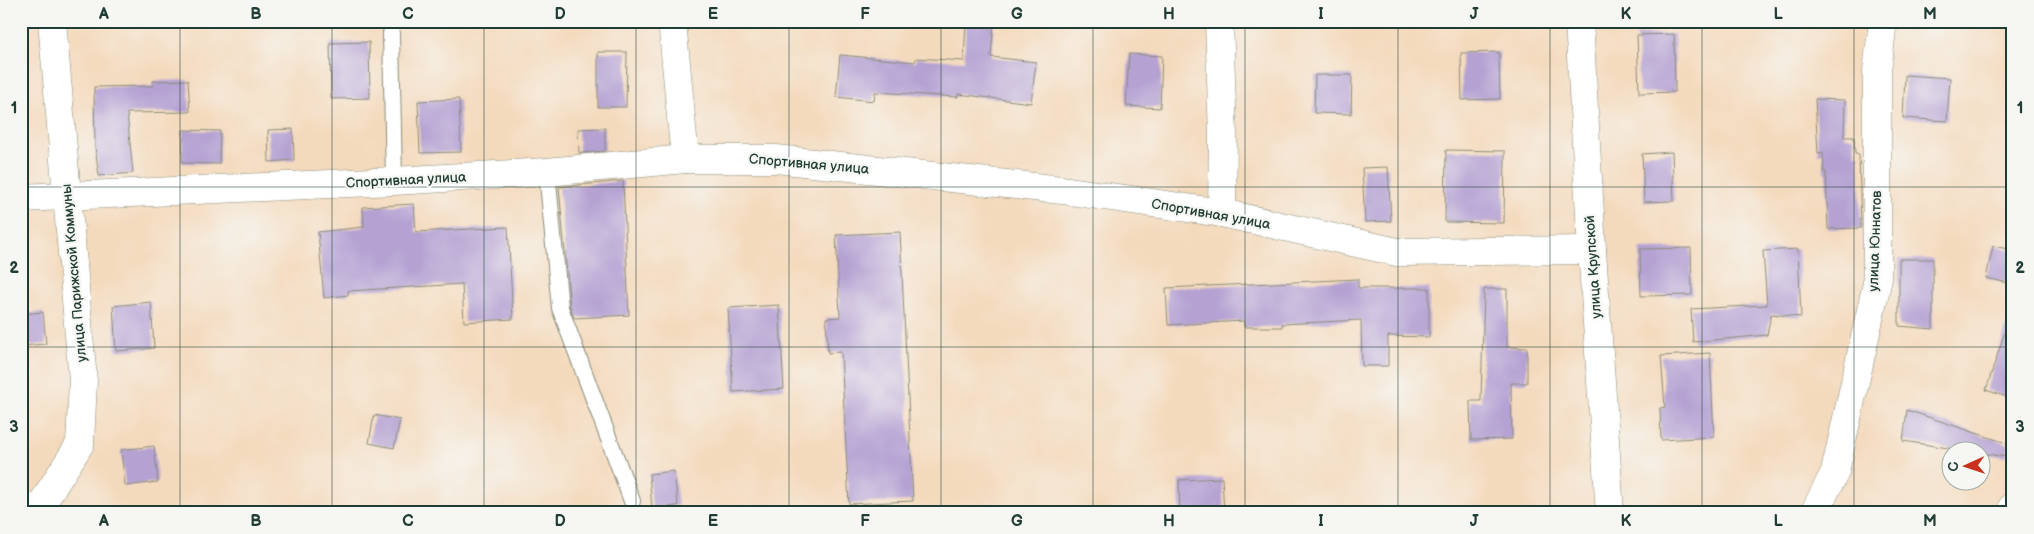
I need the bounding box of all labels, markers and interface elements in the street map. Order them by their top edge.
text: A [98,5,109,24]
text: B [250,5,262,24]
text: C [402,5,414,24]
text: D [554,5,566,24]
text: E [708,5,718,24]
text: F [860,5,870,24]
text: G [1011,5,1023,24]
text: H [1163,5,1175,24]
text: I [1318,5,1324,24]
text: J [1470,5,1479,24]
text: K [1621,5,1632,24]
text: L [1773,5,1783,24]
text: M [1923,5,1937,24]
text: 1 [11,99,17,118]
text: 1 [2017,99,2023,118]
street label: Спортивная улица [748,150,871,178]
street label: Спортивная улица [345,168,467,192]
street label: улица Парижской Коммуны [58,183,90,363]
street label: улица Юннатов [1865,189,1885,292]
street label: Спортивная улица [1150,195,1273,233]
street label: улица Крупской [1581,215,1605,319]
text: 2 [9,259,19,278]
text: 2 [2015,259,2025,278]
text: 3 [9,418,19,437]
text: 3 [2015,418,2025,437]
north arrow [1942,442,1992,492]
text: С [1945,461,1962,472]
text: A [98,512,109,531]
text: B [250,512,262,531]
text: C [402,512,414,531]
text: D [554,512,566,531]
text: E [708,512,718,531]
text: F [860,512,870,531]
text: G [1011,512,1023,531]
text: H [1163,512,1175,531]
text: I [1318,512,1324,531]
text: J [1470,512,1479,531]
text: K [1621,512,1632,531]
text: L [1773,512,1783,531]
text: M [1923,512,1937,531]

